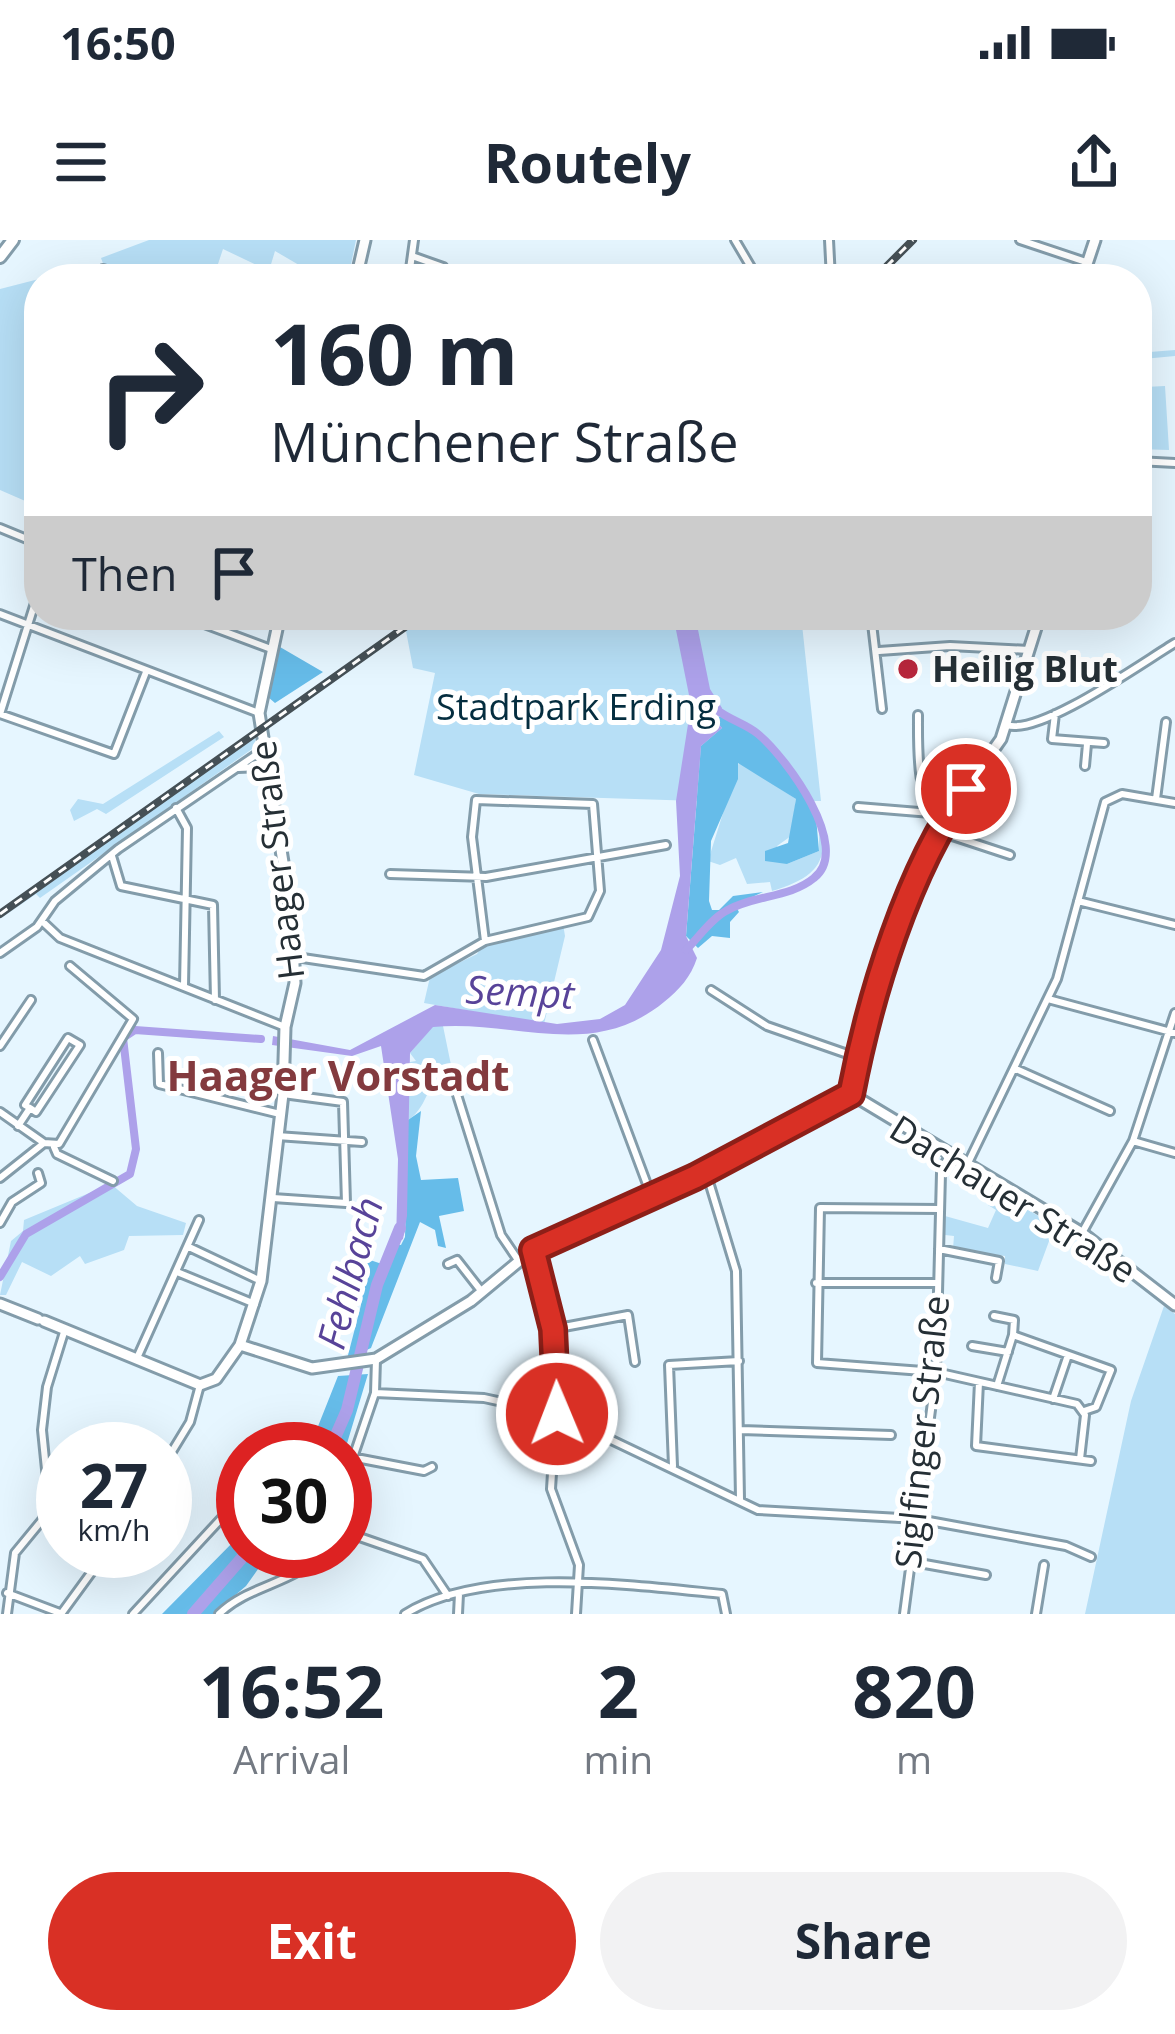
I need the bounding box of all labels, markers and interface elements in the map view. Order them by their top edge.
text: 16:50 [60,12,176,73]
text: Routely [484,125,691,199]
icon: menu [48,129,114,195]
icon: share [1061,129,1127,195]
text: 160 m [270,295,518,410]
icon: right [72,312,228,468]
text: Münchener Straße [270,404,739,478]
icon: arrive [201,540,267,606]
text: Then [72,543,177,604]
place label: Heilig Blut [932,644,1118,693]
marker: Heilig Blut [895,656,921,682]
park label: Stadtpark Erding [436,682,716,731]
street label: Haager Straße [238,738,315,982]
pin [915,738,1017,840]
icon: arrive [933,756,999,822]
water label: Sempt [465,961,578,1020]
district label: Haager Vorstadt [166,1046,510,1103]
street label: Dachauer Straße [881,1103,1146,1294]
water label: Fehlbach [303,1191,394,1354]
street label: Siglfinger Straße [883,1293,960,1571]
position arrow [494,1351,620,1477]
speed limit sign: 30 [216,1422,372,1578]
text: 27 [80,1444,148,1526]
text: km/h [78,1509,150,1550]
text: 16:52 [199,1641,384,1739]
text: 2 [598,1641,639,1739]
text: 820 [852,1641,976,1739]
text: Arrival [233,1732,350,1785]
text: min [583,1732,653,1785]
text: m [896,1732,932,1785]
button: Exit [48,1872,576,2010]
button: Share [600,1872,1127,2010]

